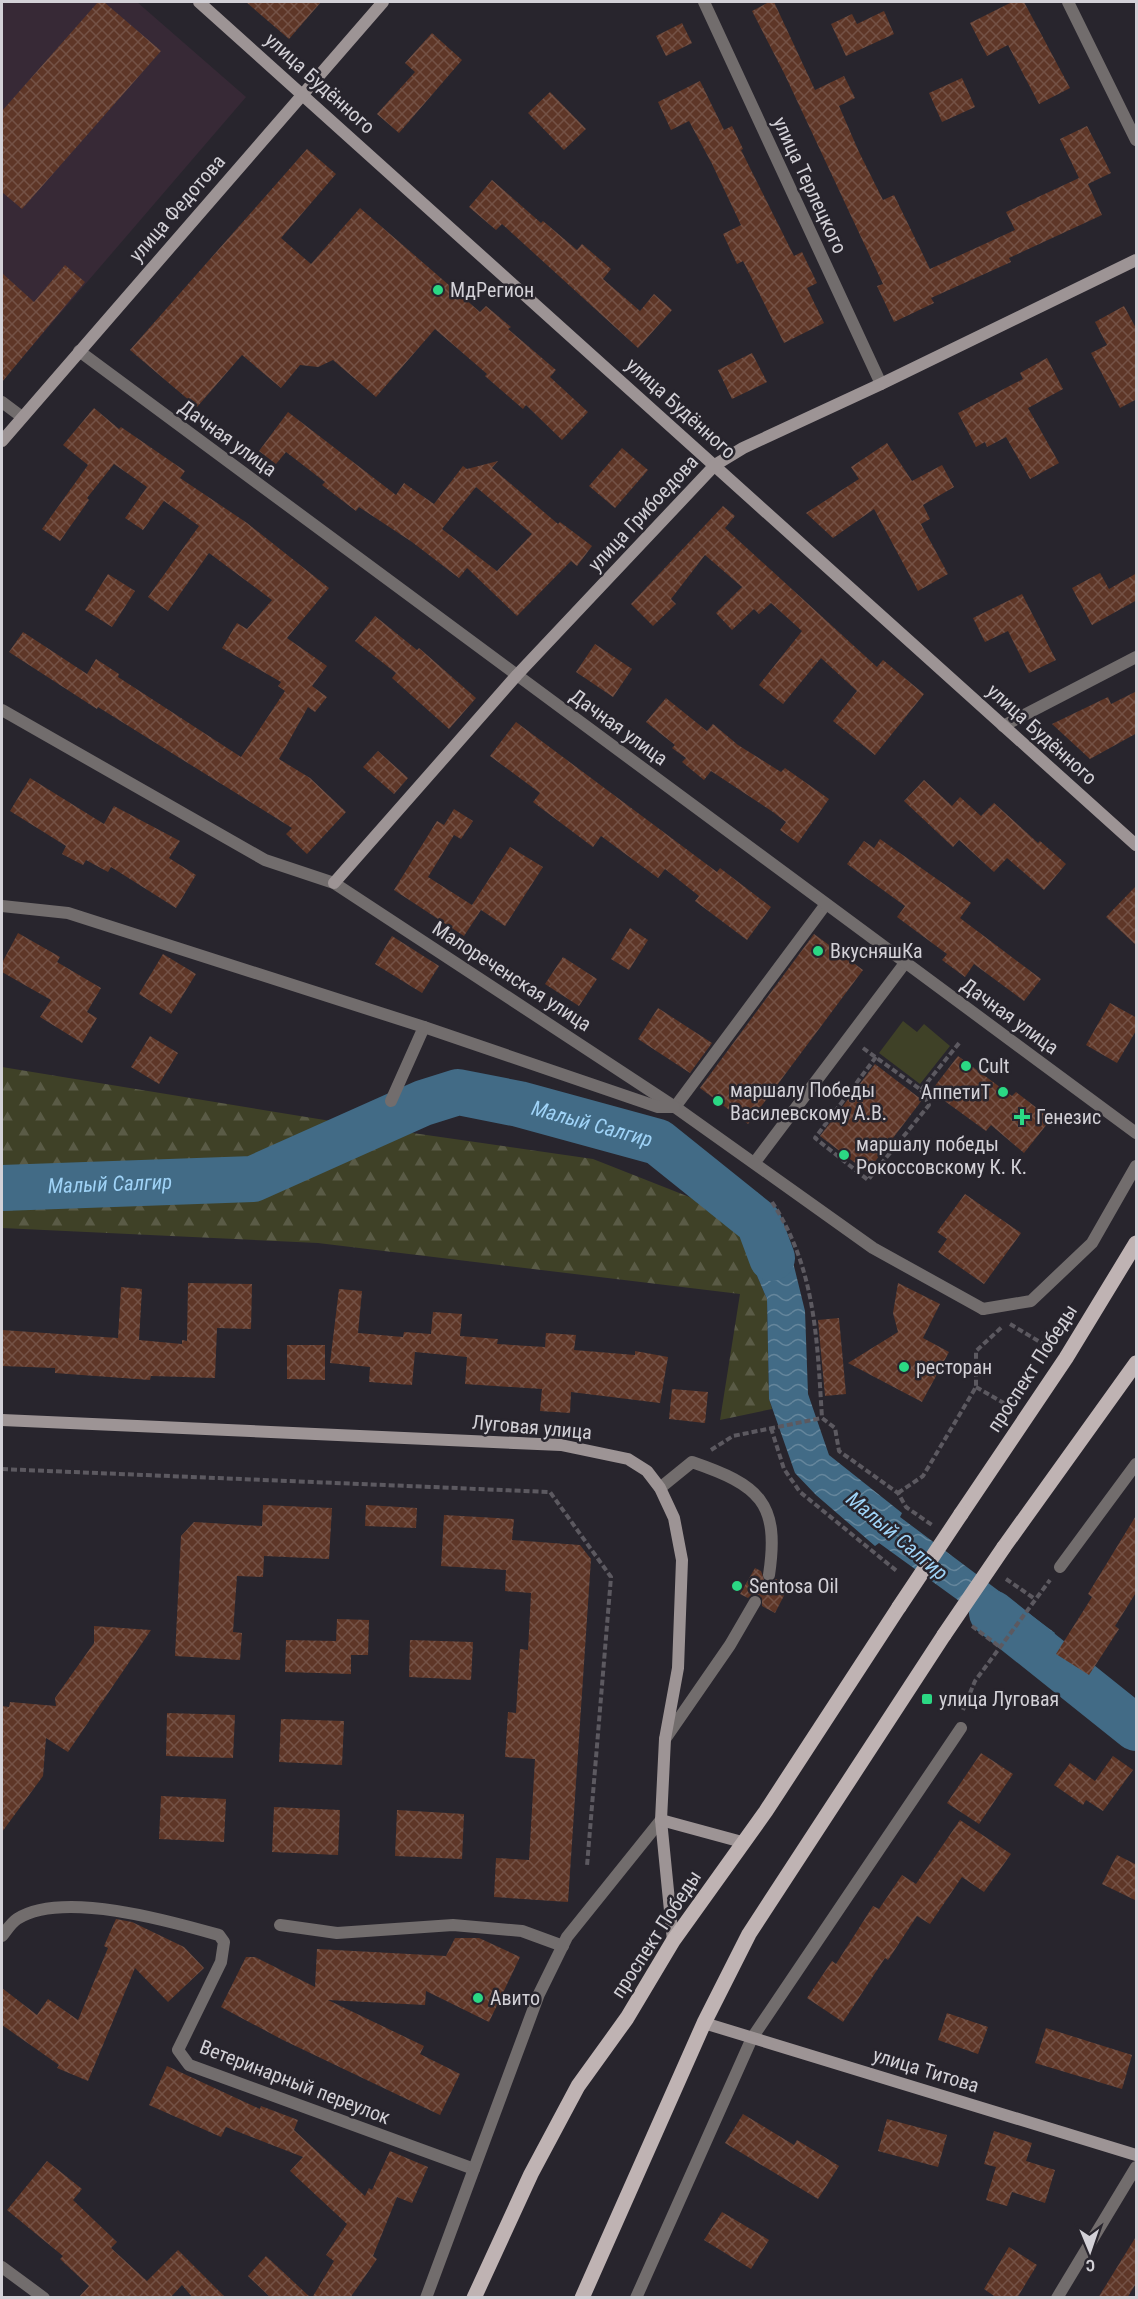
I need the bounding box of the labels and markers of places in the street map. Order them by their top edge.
place label: МдРегион [450,278,534,302]
marker: МдРегион [431,283,445,297]
place label: ВкусняшКа [830,939,923,963]
marker: ВкусняшКа [811,944,825,958]
place label: Cult [978,1054,1010,1078]
marker: Cult [959,1059,973,1073]
place label: маршалу Победы Василевскому А.В. [730,1078,887,1125]
place label: АппетиТ [921,1080,991,1104]
marker: АппетиТ [996,1085,1010,1099]
marker: маршалу Победы Василевскому А.В. [711,1094,725,1108]
place label: Генезис [1036,1105,1101,1129]
marker: Генезис [1013,1108,1031,1126]
place label: маршалу победы Рокоссовскому К. К. [856,1132,1027,1179]
marker: маршалу победы Рокоссовскому К. К. [837,1148,851,1162]
place label: ресторан [916,1355,992,1379]
marker: ресторан [897,1360,911,1374]
place label: Sentosa Oil [749,1574,839,1598]
marker: Sentosa Oil [730,1579,744,1593]
place label: улица Луговая [939,1687,1059,1711]
marker: улица Луговая [920,1692,934,1706]
place label: Авито [490,1986,540,2010]
marker: Авито [471,1991,485,2005]

